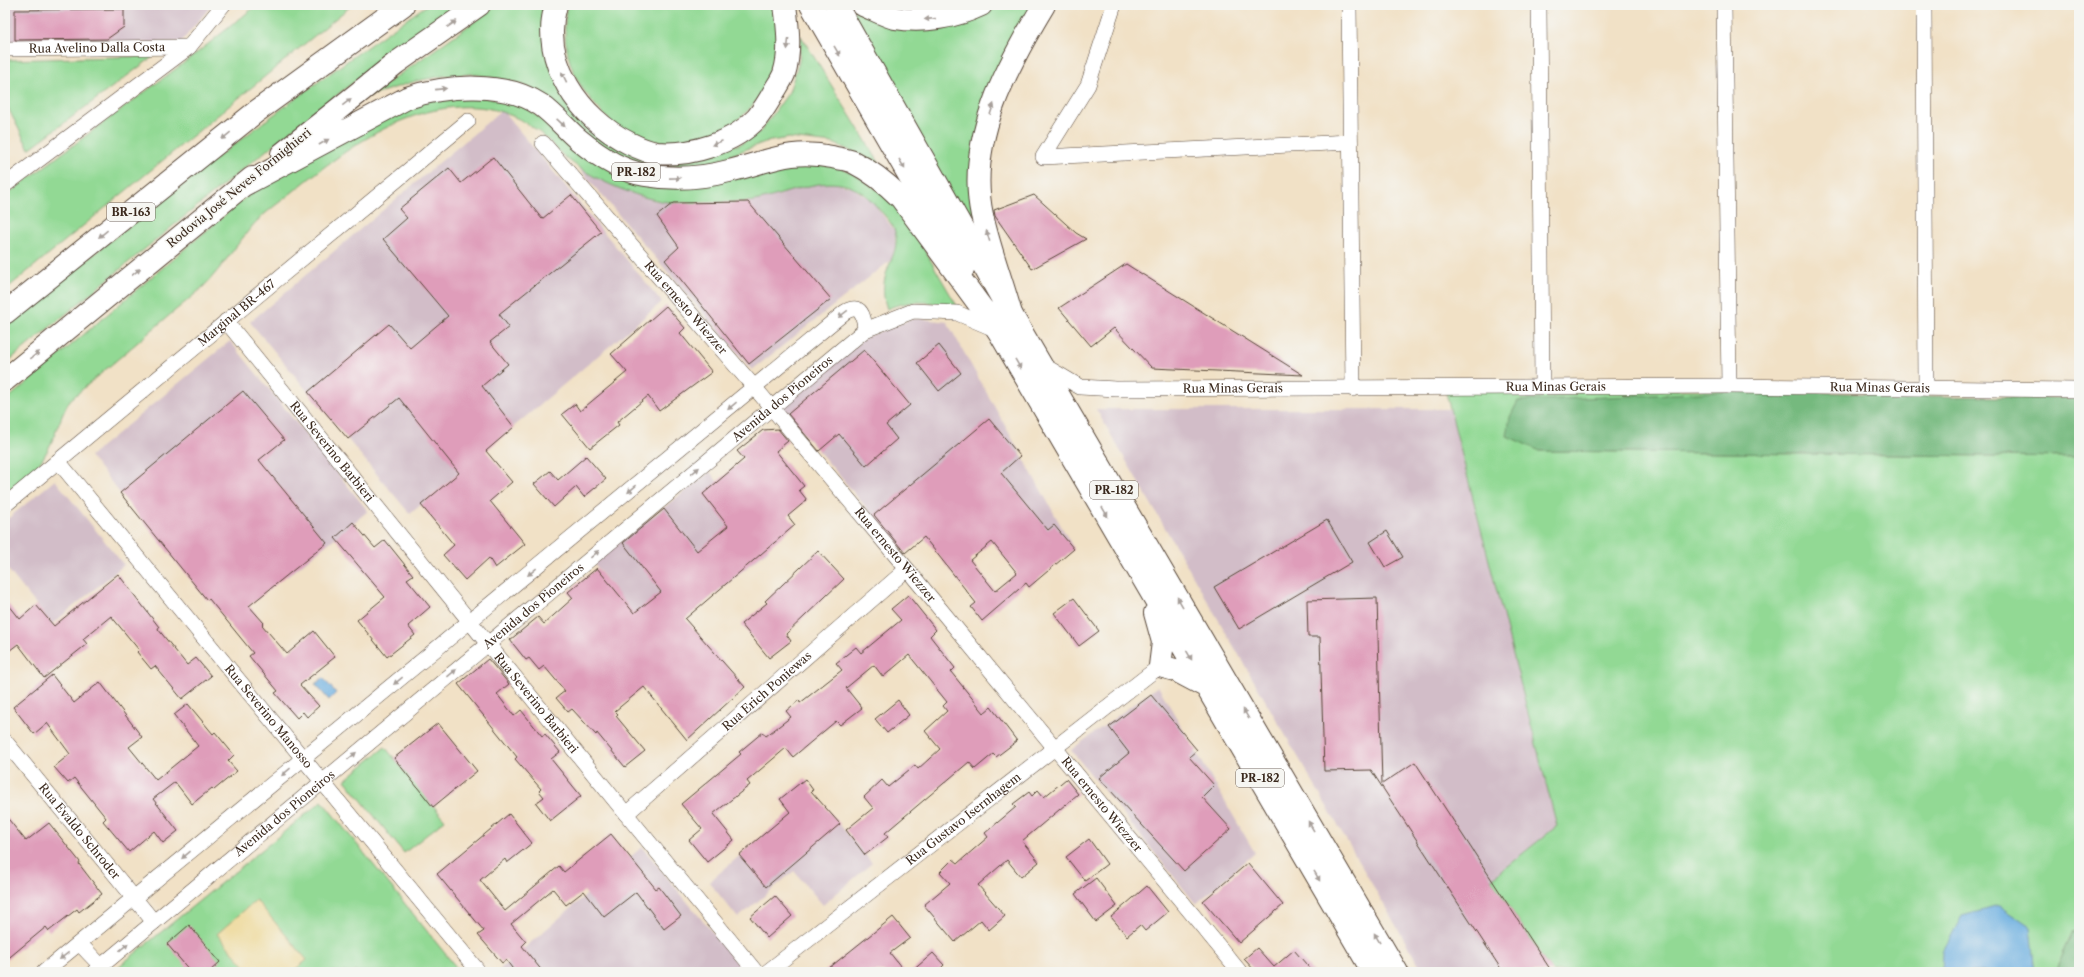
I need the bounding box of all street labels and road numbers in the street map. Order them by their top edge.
street label: Rua Avelino Dalla Costa [29,39,166,56]
street label: Rodovia José Neves Formighieri [163,125,314,251]
road number: PR-182 [612,163,660,181]
road number: BR-163 [107,203,155,221]
street label: Rua ernesto Wiezzer [641,258,731,357]
street label: Marginal BR-467 [194,276,278,349]
street label: Avenida dos Pioneiros [728,352,836,445]
street label: Rua Minas Gerais [1506,379,1606,394]
street label: Rua Minas Gerais [1830,379,1930,395]
street label: Rua Minas Gerais [1183,380,1283,396]
street label: Rua Severino Barbieri [287,398,378,505]
road number: PR-182 [1090,481,1138,499]
street label: Rua ernesto Wiezzer [852,504,939,605]
street label: Avenida dos Pioneiros [479,559,587,652]
street label: Rua Erich Poniewas [719,648,814,734]
street label: Rua Severino Barbieri [491,649,582,756]
street label: Rua Severino Manosso [222,661,316,771]
street label: Rua ernesto Wiezzer [1058,754,1146,855]
street label: Avenida dos Pioneiros [230,767,338,860]
street label: Rua Gustavo Isernhagem [903,769,1024,868]
road number: PR-182 [1236,769,1284,787]
street label: Rua Evaldo Schroder [36,780,124,882]

